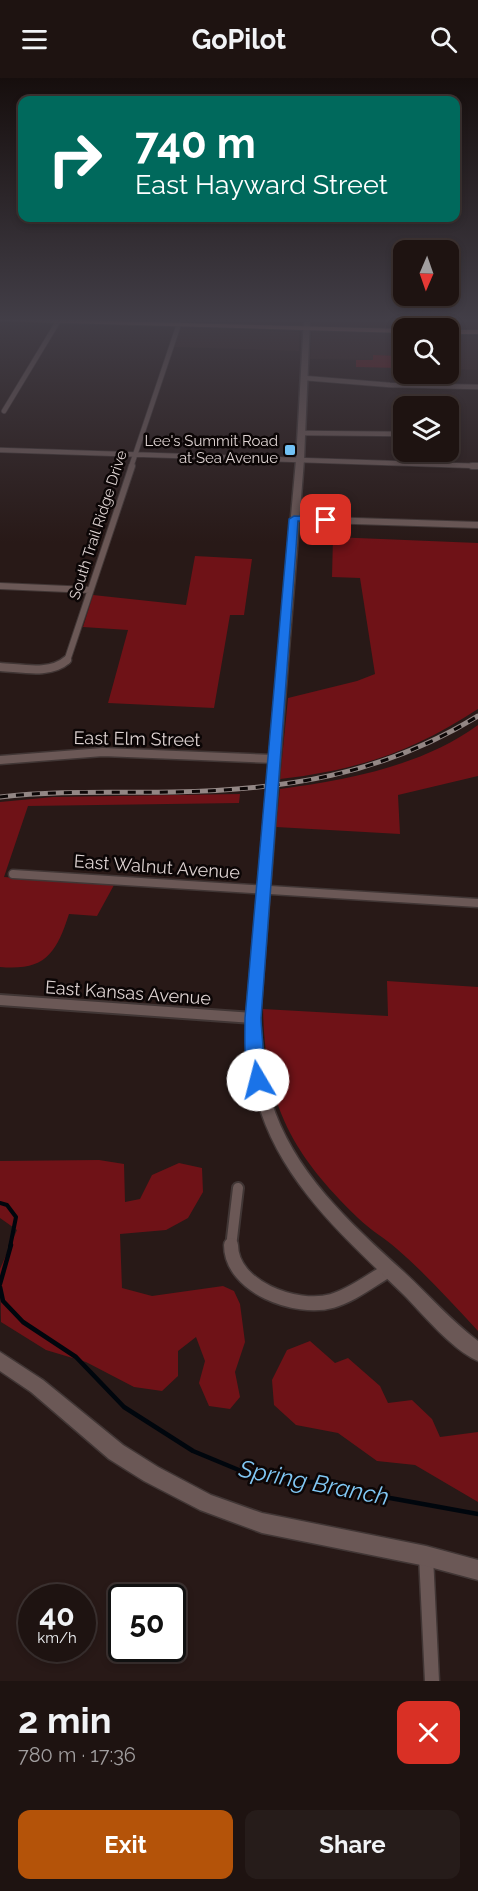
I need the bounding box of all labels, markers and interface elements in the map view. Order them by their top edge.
icon: menu [18,23,51,56]
icon: search [427,23,460,56]
text: GoPilot [192,24,286,55]
text: 740 m [135,119,256,168]
icon: right [36,120,114,198]
text: East Hayward Street [135,169,388,200]
north arrow [393,240,459,306]
map controls [393,240,459,462]
button: search [393,318,459,384]
button: layers [393,396,459,462]
place label: Lee's Summit Road at Sea Avenue [144,432,278,467]
marker: Lee's Summit Road at Sea Avenue [283,443,297,457]
street label: South Trail Ridge Drive [65,448,131,602]
pin [300,494,351,545]
icon: arrive [309,503,342,536]
street label: East Elm Street [73,727,201,750]
street label: East Walnut Avenue [73,850,241,883]
street label: East Kansas Avenue [44,976,212,1009]
position arrow [226,1048,290,1112]
water label: Spring Branch [236,1454,392,1511]
speed limit sign: 50 [108,1584,186,1662]
text: 40 [39,1598,75,1633]
text: km/h [37,1629,77,1647]
text: 2 min [18,1699,111,1741]
button: close [397,1701,460,1764]
text: 780 m · 17:36 [18,1743,136,1767]
button: Exit [18,1810,233,1879]
button: Share [245,1810,460,1879]

